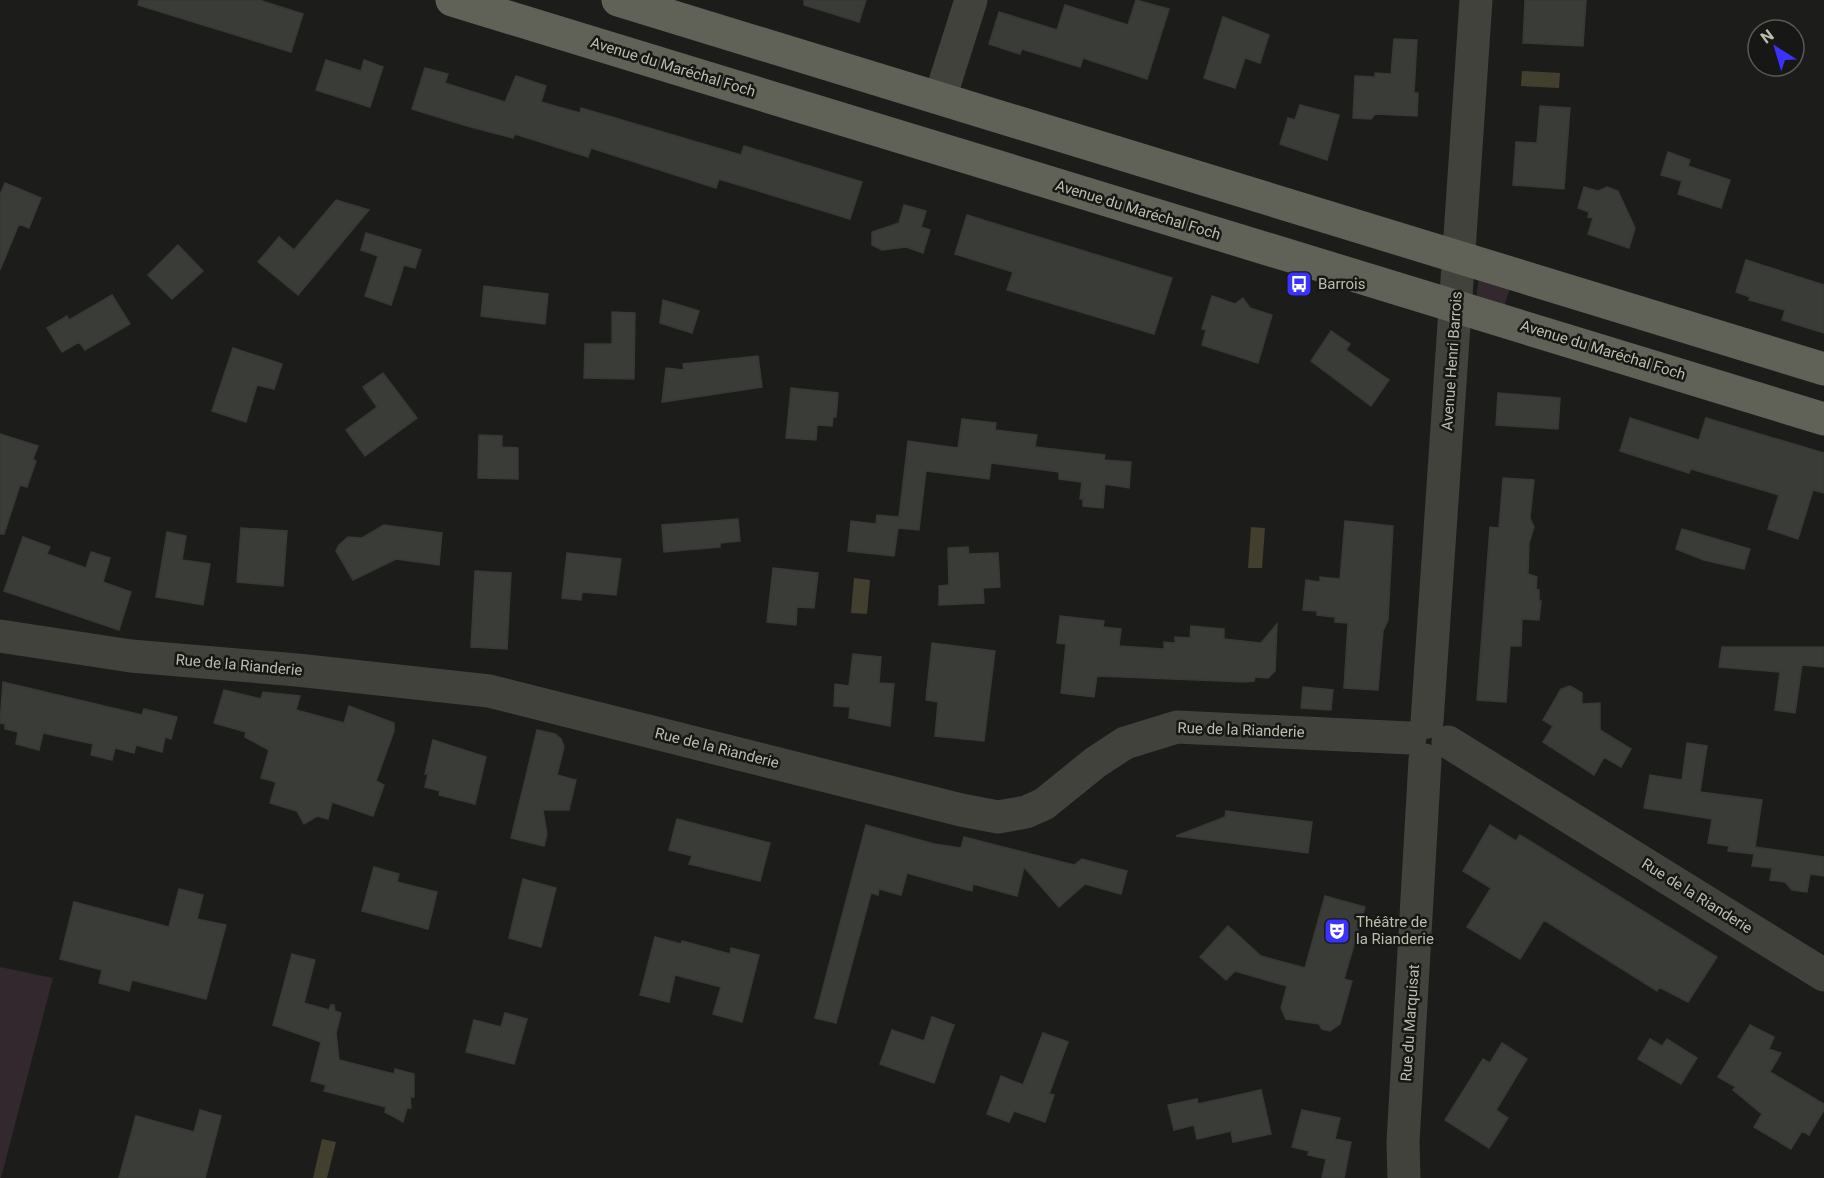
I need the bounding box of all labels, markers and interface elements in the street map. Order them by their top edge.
north arrow [1746,18,1806,78]
text: N [1757,25,1778,47]
street label: Avenue du Maréchal Foch [588,33,758,101]
street label: Avenue du Maréchal Foch [1053,176,1223,244]
bus stop icon: Barrois [1284,269,1314,299]
place label: Barrois [1318,275,1365,293]
street label: Avenue Henri Barrois [1438,291,1466,431]
street label: Avenue du Maréchal Foch [1518,316,1688,384]
street label: Rue de la Rianderie [175,650,303,680]
street label: Rue de la Rianderie [1177,719,1305,741]
street label: Rue de la Rianderie [653,724,781,772]
street label: Rue de la Rianderie [1638,855,1756,937]
place label: Théâtre de la Rianderie [1356,913,1434,948]
theatre icon: Théâtre de la Rianderie [1322,916,1352,946]
street label: Rue du Marquisat [1397,964,1423,1082]

